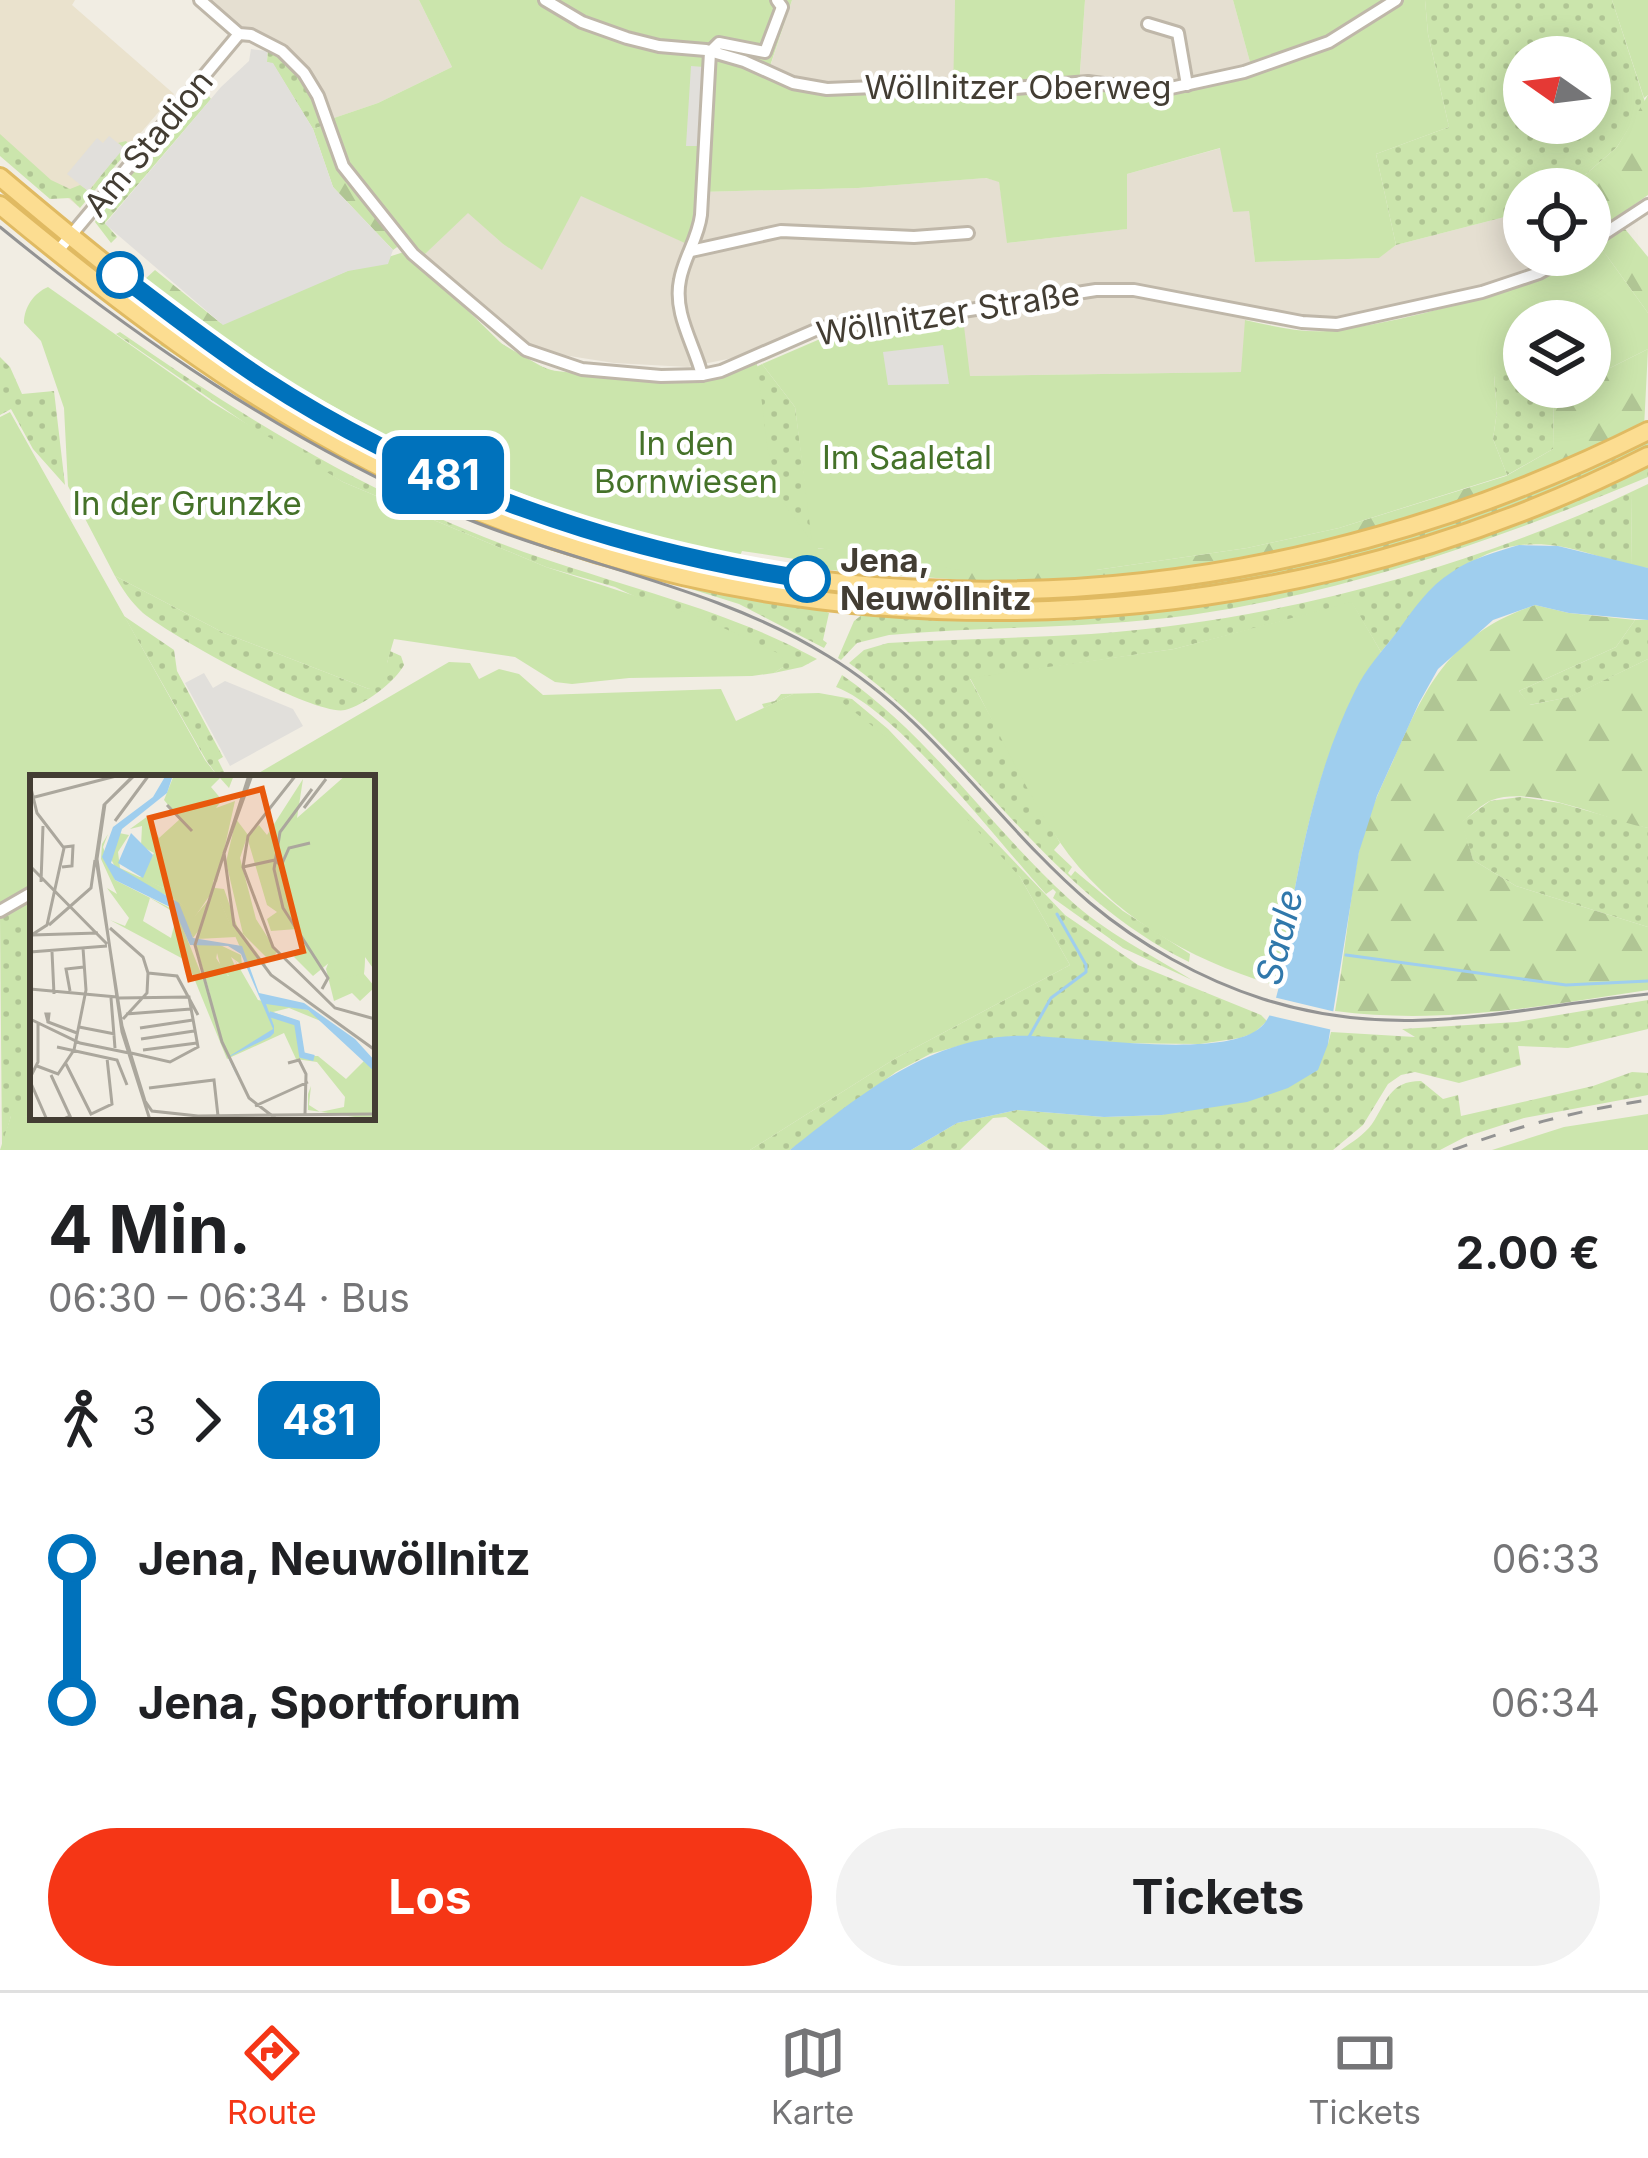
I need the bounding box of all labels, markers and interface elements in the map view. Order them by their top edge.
north arrow [1503,36,1611,144]
map controls [1503,36,1611,408]
street label: Am Stadion [75,62,221,224]
street label: Wöllnitzer Oberweg [865,67,1171,107]
button: locate [1503,168,1611,276]
unlabelled marker [98,253,142,297]
street label: Wöllnitzer Straße [813,272,1083,354]
button: layers [1503,300,1611,408]
park label: In den Bornwiesen [594,423,778,501]
line badge: 481 [374,436,512,514]
park label: Im Saaletal [822,437,992,477]
text: 481 [406,449,480,500]
park label: In der Grunzke [72,483,302,523]
place label: Jena, Neuwöllnitz [840,540,1032,618]
marker: Jena, Neuwöllnitz [785,557,829,601]
inset map [30,775,375,1120]
water label: Saale [1246,885,1312,989]
text: 4 Min. [48,1189,251,1269]
text: 2.00 € [1456,1225,1600,1280]
text: 06:30 – 06:34 · Bus [48,1274,410,1321]
icon: walk [48,1387,114,1453]
icon: forward [174,1387,240,1453]
text: 481 [282,1394,356,1445]
text: 3 [132,1397,156,1444]
text: Jena, Neuwöllnitz [138,1531,531,1586]
text: 06:33 [1492,1535,1600,1582]
text: Jena, Sportforum [138,1675,521,1730]
text: 06:34 [1491,1679,1600,1726]
button: Los [48,1828,812,1966]
button: Tickets [836,1828,1600,1966]
tab: Route [227,2020,317,2132]
tab: Karte [771,2020,854,2132]
tab: Tickets [1308,2020,1421,2132]

